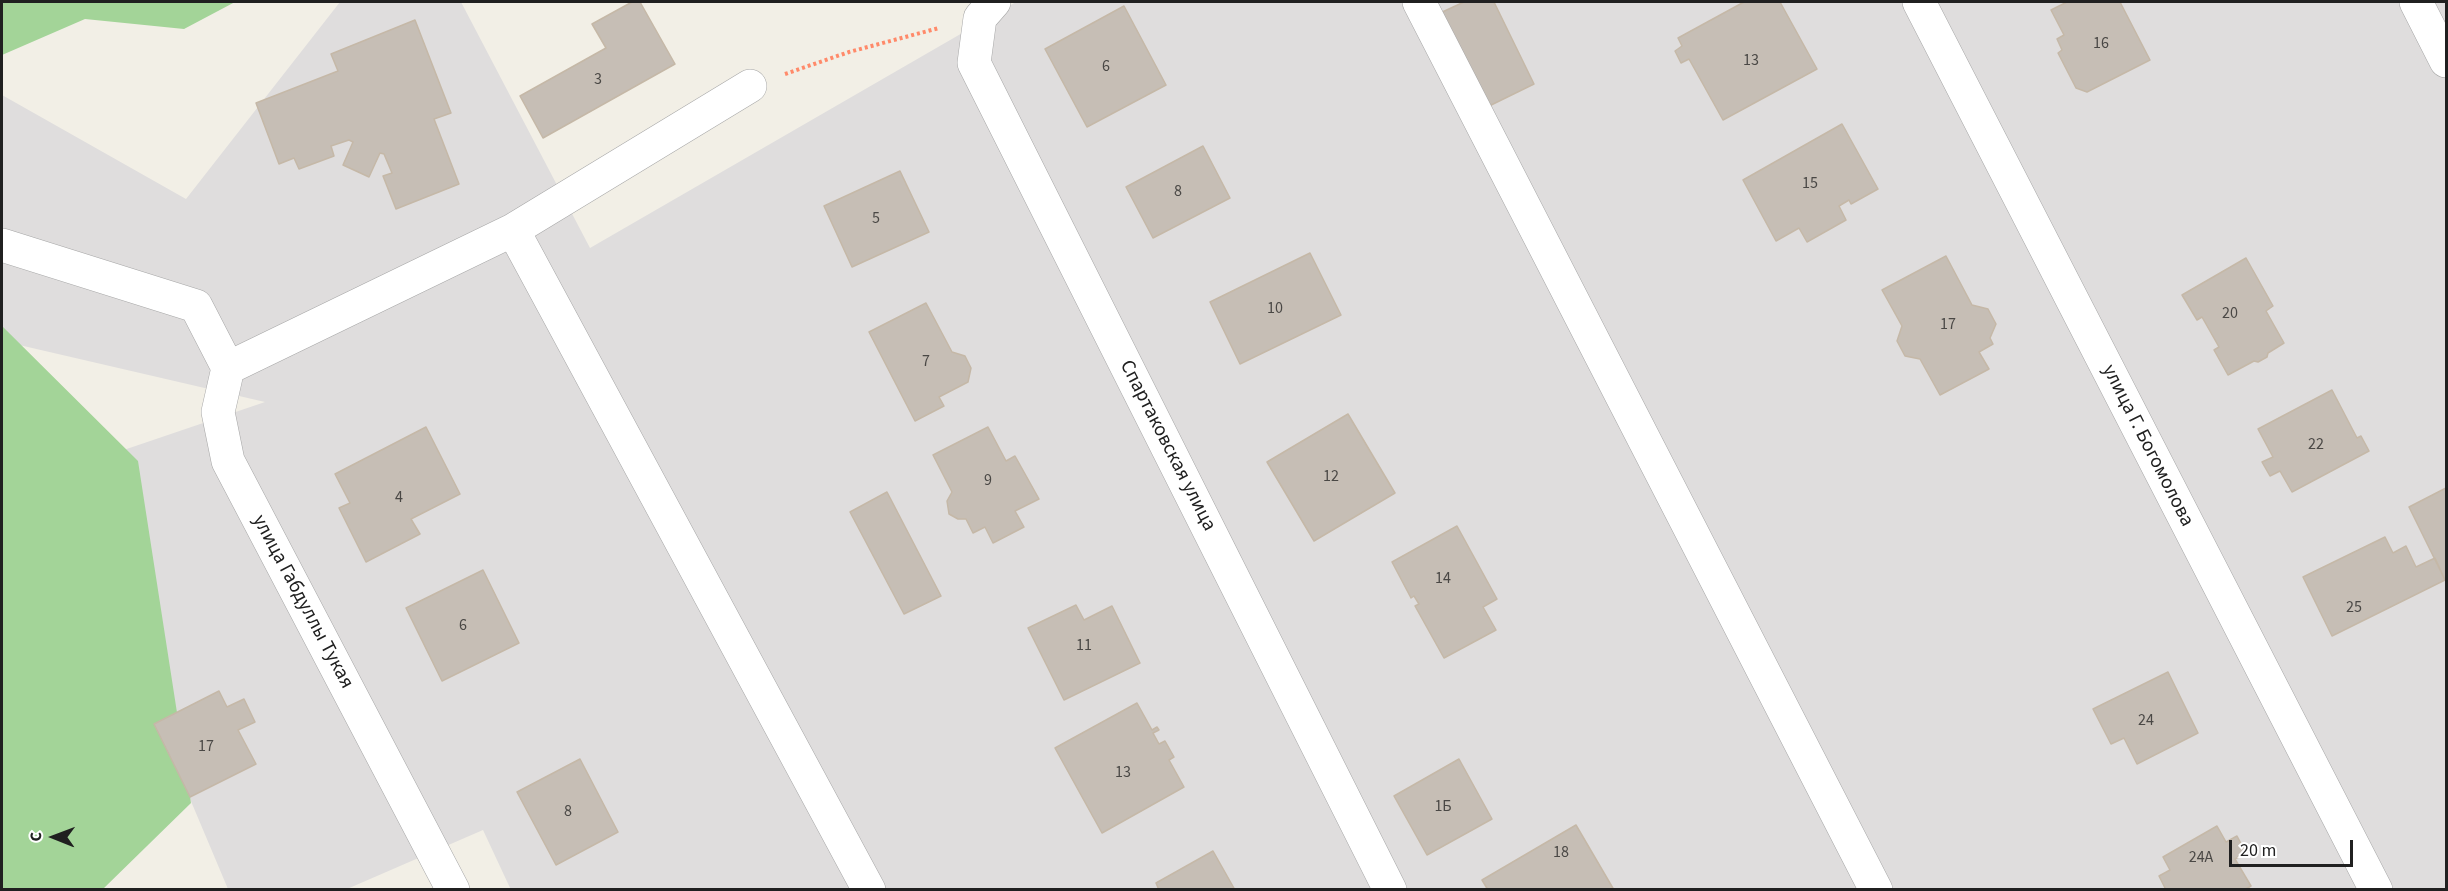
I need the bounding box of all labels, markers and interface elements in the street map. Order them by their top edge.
house number: 16 [2093,34,2109,54]
house number: 13 [1743,51,1759,71]
house number: 6 [1102,57,1110,77]
house number: 3 [594,70,602,90]
house number: 15 [1802,174,1818,194]
house number: 8 [1174,182,1182,202]
house number: 5 [872,209,880,229]
house number: 10 [1267,299,1283,319]
house number: 20 [2222,304,2238,324]
house number: 17 [1940,315,1956,335]
house number: 7 [922,352,930,372]
street label: Спартаковская улица [1114,357,1220,535]
street label: улица Г. Богомолова [2096,361,2198,531]
house number: 22 [2308,435,2324,455]
house number: 12 [1323,467,1339,487]
house number: 9 [984,471,992,491]
house number: 4 [395,488,403,508]
street label: улица Габдуллы Тукая [246,511,358,693]
house number: 14 [1435,569,1451,589]
house number: 25 [2346,598,2362,618]
house number: 6 [459,616,467,636]
house number: 11 [1076,636,1092,656]
house number: 24 [2138,711,2154,731]
house number: 17 [198,737,214,757]
house number: 13 [1115,763,1131,783]
house number: 1Б [1434,797,1452,817]
house number: 8 [564,802,572,822]
north arrow [24,807,84,867]
scale bar [2232,828,2356,866]
text: С [25,832,47,842]
text: 20 m [2240,838,2276,863]
house number: 18 [1553,843,1569,863]
house number: 24А [2189,848,2213,868]

